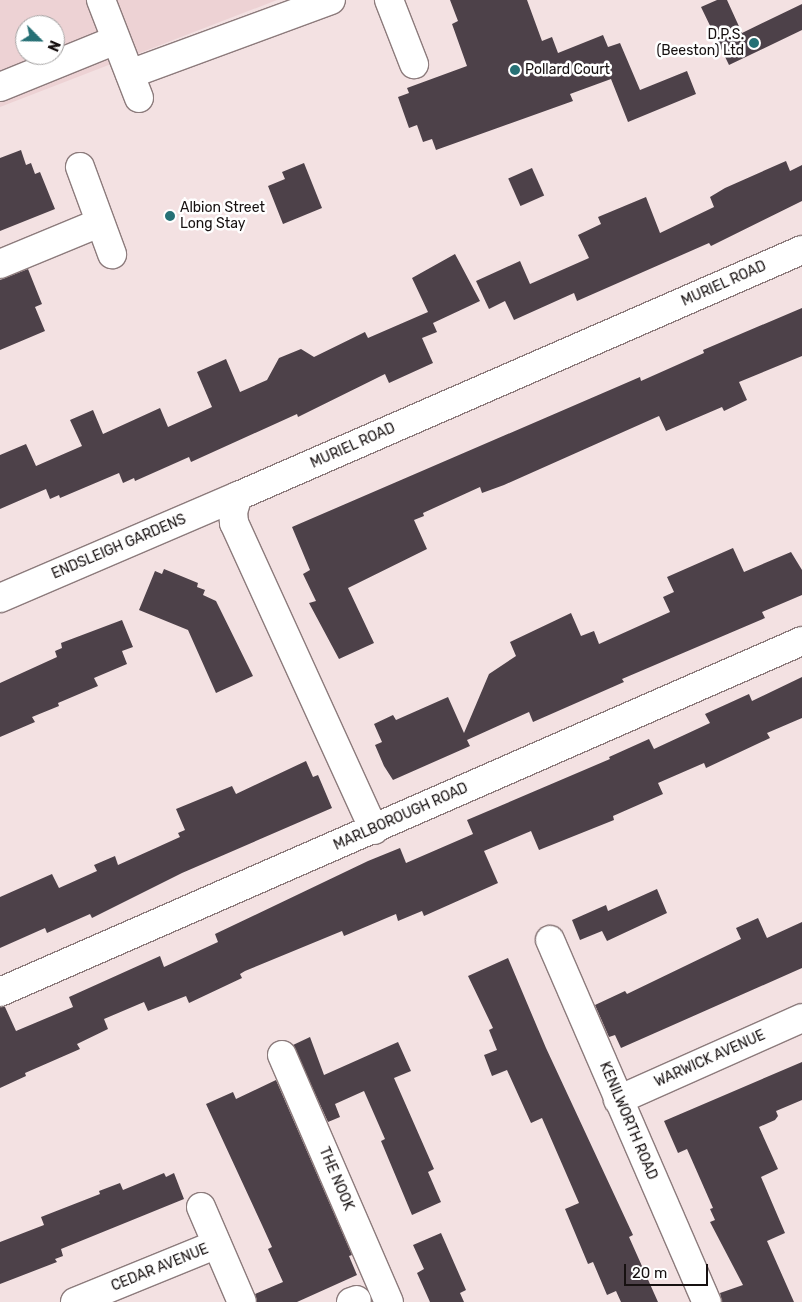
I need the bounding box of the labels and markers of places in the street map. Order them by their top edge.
place label: D.P.S. (Beeston) Ltd [656,27,744,59]
marker: D.P.S. (Beeston) Ltd [748,37,760,49]
place label: Pollard Court [525,62,610,78]
marker: Pollard Court [509,64,521,76]
place label: Albion Street Long Stay [180,200,265,232]
marker: Albion Street Long Stay [164,210,176,222]

